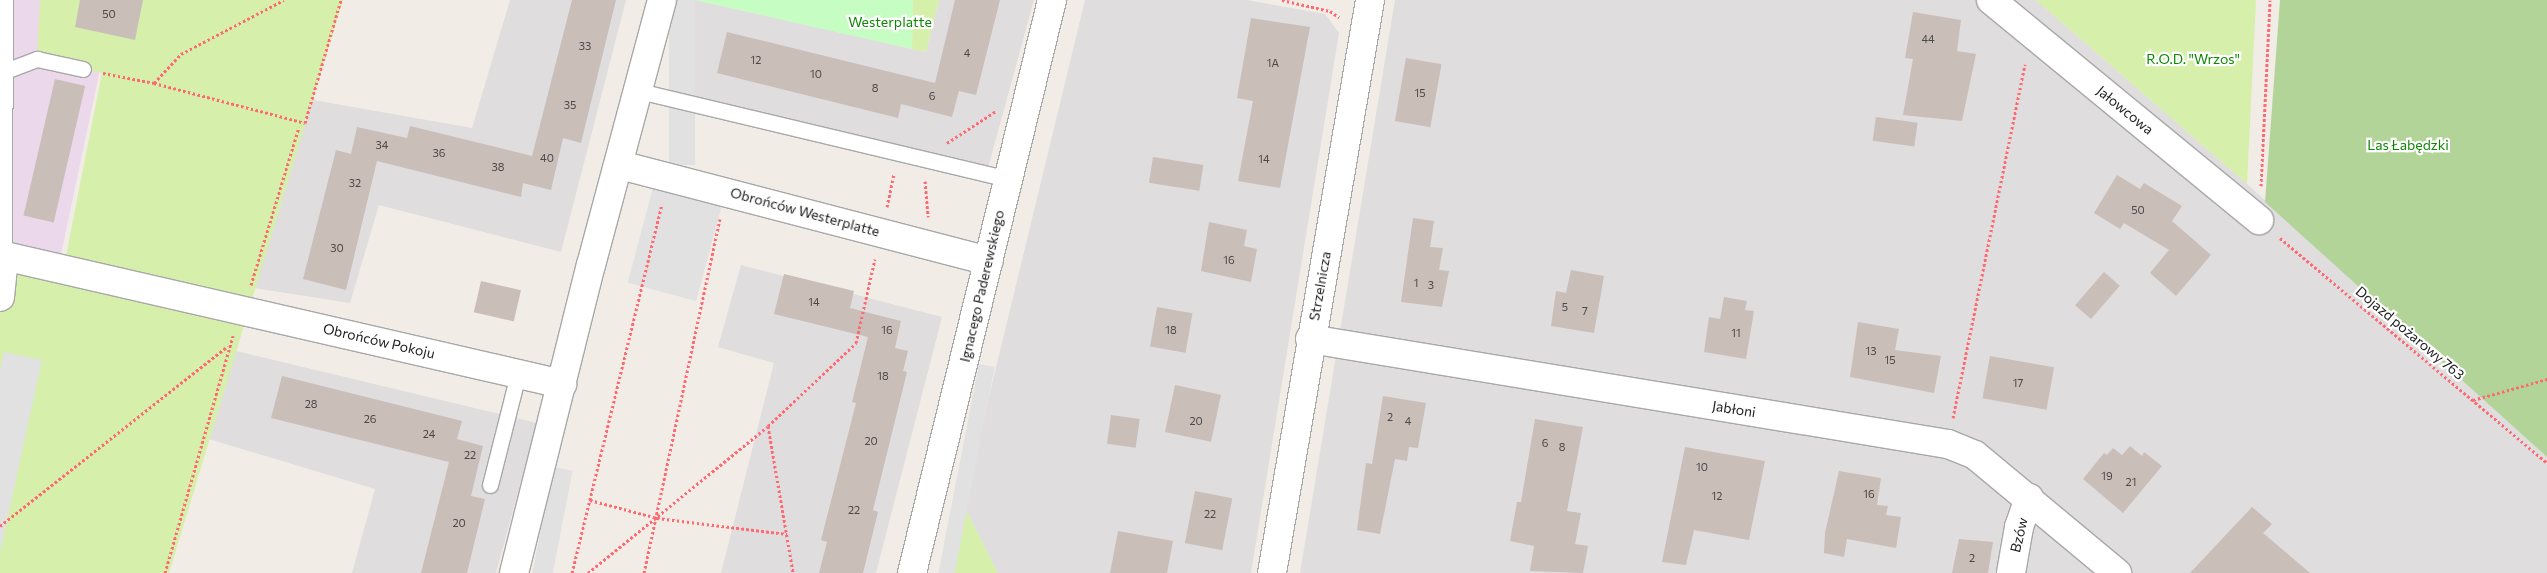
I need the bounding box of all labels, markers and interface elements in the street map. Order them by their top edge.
house number: 50 [102,7,116,21]
park label: Westerplatte [848,14,932,30]
house number: 44 [1921,32,1935,46]
house number: 33 [579,39,591,53]
house number: 4 [964,46,970,60]
park label: R.O.D. "Wrzos" [2146,51,2240,67]
house number: 12 [751,53,761,67]
house number: 1A [1267,56,1279,70]
house number: 10 [810,67,822,81]
house number: 8 [872,81,878,95]
street label: Jałowcowa [2093,82,2157,138]
house number: 15 [1414,86,1426,100]
house number: 6 [929,89,935,103]
house number: 35 [564,98,576,112]
park label: Las Łabędzki [2367,137,2449,153]
house number: 34 [376,138,388,152]
house number: 36 [433,146,445,160]
house number: 40 [540,151,554,165]
house number: 14 [1258,152,1270,166]
house number: 38 [492,160,504,174]
house number: 32 [349,176,361,190]
street label: Obrońców Westerplatte [728,184,882,240]
house number: 50 [2131,203,2145,217]
street label: Ignacego Paderewskiego [956,208,1008,364]
house number: 30 [330,241,344,255]
street label: Strzelnicza [1306,250,1334,322]
house number: 16 [1223,253,1235,267]
house number: 1 [1414,276,1418,290]
house number: 3 [1428,278,1434,292]
street label: Dojazd pożarowy 763 [2352,283,2468,383]
house number: 14 [808,295,820,309]
house number: 5 [1562,300,1568,314]
house number: 7 [1582,304,1588,318]
street label: Obrońców Pokoju [321,320,437,362]
house number: 16 [881,323,893,337]
house number: 18 [1165,323,1177,337]
house number: 11 [1731,326,1741,340]
house number: 13 [1866,344,1876,358]
house number: 15 [1884,353,1896,367]
house number: 18 [877,369,889,383]
house number: 17 [2013,376,2023,390]
house number: 28 [305,397,317,411]
street label: Jabłoni [1711,397,1757,421]
house number: 2 [1387,410,1393,424]
house number: 26 [364,412,376,426]
house number: 20 [1189,414,1203,428]
house number: 4 [1405,414,1411,428]
house number: 24 [423,427,435,441]
house number: 20 [864,434,878,448]
house number: 6 [1542,436,1548,450]
house number: 8 [1559,440,1565,454]
house number: 22 [464,448,476,462]
house number: 10 [1696,460,1708,474]
house number: 19 [2101,469,2113,483]
house number: 21 [2126,475,2136,489]
house number: 16 [1863,487,1875,501]
house number: 12 [1712,489,1722,503]
house number: 22 [848,503,860,517]
house number: 22 [1204,507,1216,521]
house number: 20 [452,516,466,530]
street label: Bzów [2007,516,2031,554]
house number: 2 [1969,551,1975,565]

